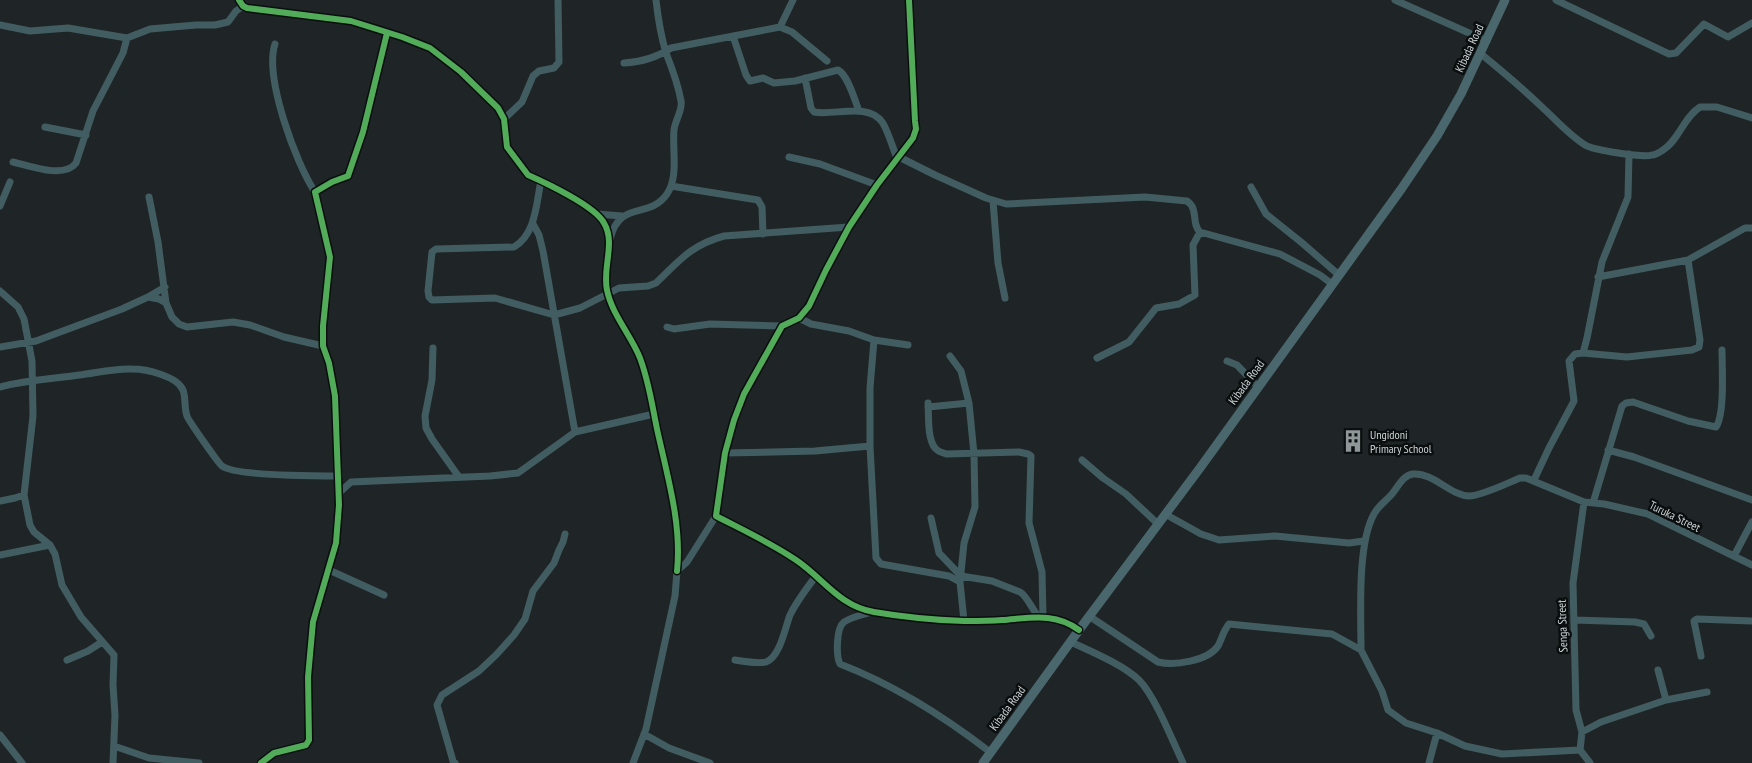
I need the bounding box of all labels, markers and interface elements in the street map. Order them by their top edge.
street label: Kibada Road [1451,21,1487,75]
street label: Kibada Road [1225,357,1267,407]
place label: Ungidoni Primary School [1370,427,1432,456]
building icon: Ungidoni Primary School [1340,428,1366,454]
street label: Turuka Street [1647,497,1704,535]
street label: Senga Street [1554,599,1570,653]
street label: Kibada Road [986,683,1028,733]

